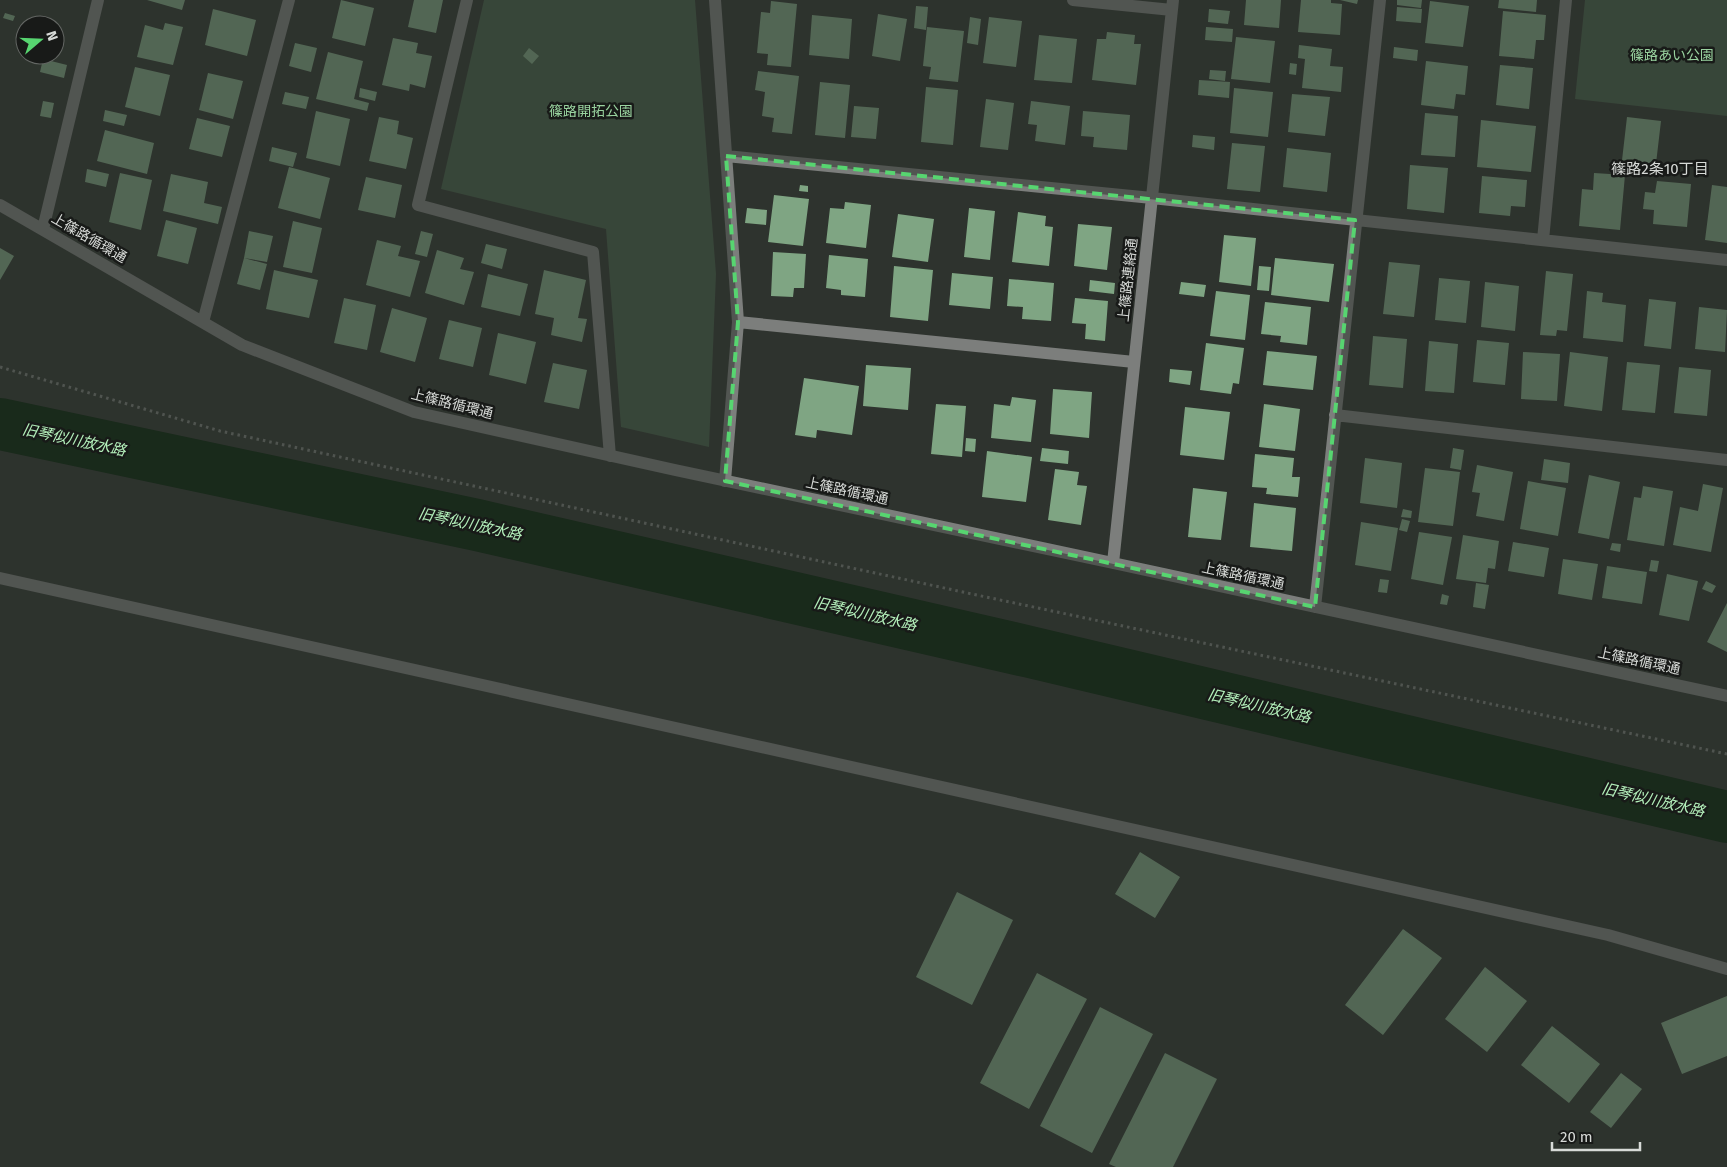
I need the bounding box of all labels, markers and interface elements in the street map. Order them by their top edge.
north arrow [15,15,65,65]
text: N [42,29,61,43]
park label: 篠路あい公園 [1630,47,1714,64]
park label: 篠路開拓公園 [549,103,633,120]
district label: 篠路2条10丁目 [1611,160,1709,178]
street label: 上篠路循環通 [48,210,130,266]
street label: 上篠路連絡通 [1115,237,1141,323]
street label: 上篠路循環通 [409,386,495,422]
water label: 旧琴似川放水路 [21,420,129,460]
street label: 上篠路循環通 [804,474,890,508]
water label: 旧琴似川放水路 [417,504,525,544]
street label: 上篠路循環通 [1200,559,1286,593]
water label: 旧琴似川放水路 [812,593,920,635]
street label: 上篠路循環通 [1596,644,1682,678]
water label: 旧琴似川放水路 [1206,685,1314,727]
water label: 旧琴似川放水路 [1600,779,1708,821]
scale bar [1552,1120,1640,1152]
text: 20 m [1560,1128,1593,1146]

